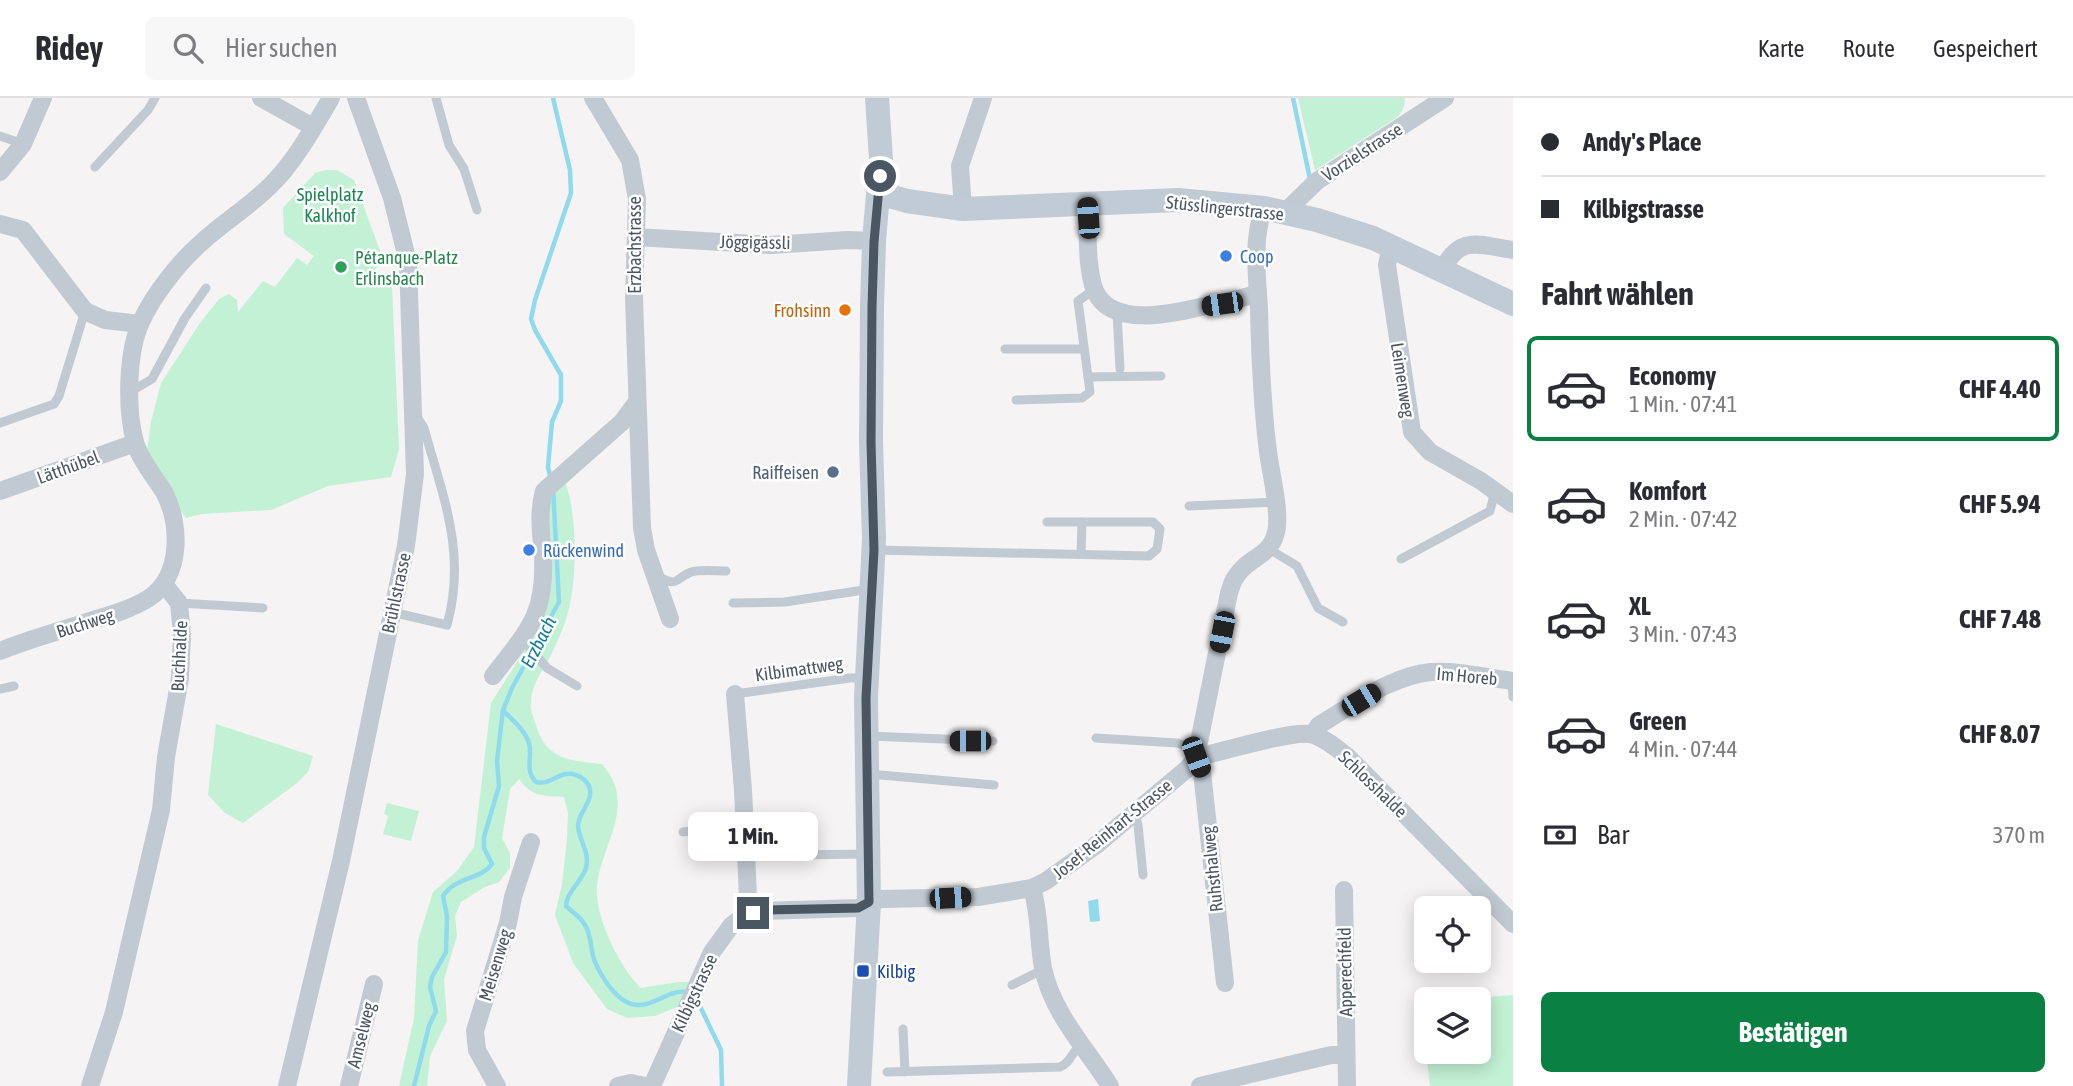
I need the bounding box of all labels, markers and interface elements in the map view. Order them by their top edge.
search box [145,17,635,80]
text: Ridey [35,29,103,67]
icon: search [169,29,207,67]
text: Hier suchen [225,33,338,63]
text: Karte [1758,35,1804,62]
text: Route [1842,35,1895,62]
text: Gespeichert [1933,35,2038,62]
street label: Vorzielstrasse [1318,118,1406,186]
text: Andy's Place [1583,127,1702,157]
route start [864,160,896,192]
park label: Spielplatz Kalkhof [297,184,364,226]
street label: Stüsslingerstrasse [1165,191,1285,225]
text: Kilbigstrasse [1583,194,1704,224]
street label: Erzbachstrasse [624,196,645,294]
car [1077,196,1100,240]
street label: Jöggigässli [719,231,791,253]
place label: Coop [1240,246,1274,267]
place label: Pétanque-Platz Erlinsbach [355,247,458,289]
marker: Coop [1218,248,1234,264]
marker: Pétanque-Platz Erlinsbach [333,259,349,275]
text: Fahrt wählen [1541,275,1694,312]
car [1200,291,1245,317]
place label: Frohsinn [774,300,831,321]
marker: Frohsinn [837,302,853,318]
street label: Leimenweg [1387,341,1419,419]
icon: car [1545,357,1608,420]
text: Economy [1629,361,1716,391]
text: CHF 4.40 [1959,374,2041,404]
text: 1 Min. · 07:41 [1629,391,1737,417]
street label: Lätthübel [34,446,102,488]
place label: Raiffeisen [752,462,819,483]
marker: Raiffeisen [825,464,841,480]
icon: car [1545,472,1608,535]
text: Komfort [1629,476,1706,506]
text: CHF 5.94 [1959,489,2041,519]
text: 2 Min. · 07:42 [1629,506,1737,532]
place label: Rückenwind [543,540,624,561]
marker: Rückenwind [521,542,537,558]
street label: Brühlstrasse [377,551,415,635]
icon: car [1545,587,1608,650]
text: XL [1629,591,1651,621]
street label: Buchweg [54,604,117,642]
text: CHF 7.48 [1959,604,2041,634]
car [1208,609,1237,655]
water label: Erzbach [516,613,560,671]
street label: Buchhalde [167,620,191,692]
text: 3 Min. · 07:43 [1629,621,1737,647]
street label: Kilbimattweg [754,652,845,686]
street label: Im Horeb [1436,663,1498,689]
car [1338,680,1385,720]
icon: car [1545,702,1608,765]
text: Green [1629,706,1687,736]
text: CHF 8.07 [1959,719,2041,749]
car [950,731,992,752]
car [1179,734,1214,780]
text: 4 Min. · 07:44 [1629,736,1737,762]
street label: Schlosshalde [1334,746,1412,822]
street label: Josef-Reinhart-Strasse [1048,775,1176,883]
callout: 1 Min. [688,812,818,860]
icon: cash [1541,816,1579,854]
text: Bar [1597,820,1629,850]
text: 370 m [1993,822,2045,848]
text: 1 Min. [728,823,778,849]
street label: Ruhsthalweg [1197,825,1227,913]
car [929,886,972,910]
map controls [1414,896,1491,1064]
button: locate [1414,896,1491,973]
route end [737,897,769,929]
street label: Meisenweg [474,926,516,1004]
street label: Apperechfeld [1334,927,1356,1017]
street label: Kilbigstrasse [667,951,721,1035]
place label: Kilbig [877,961,915,982]
marker: Kilbig [855,963,871,979]
button: layers [1414,987,1491,1064]
button: Bestätigen [1541,992,2045,1072]
street label: Amselweg [343,1000,379,1070]

